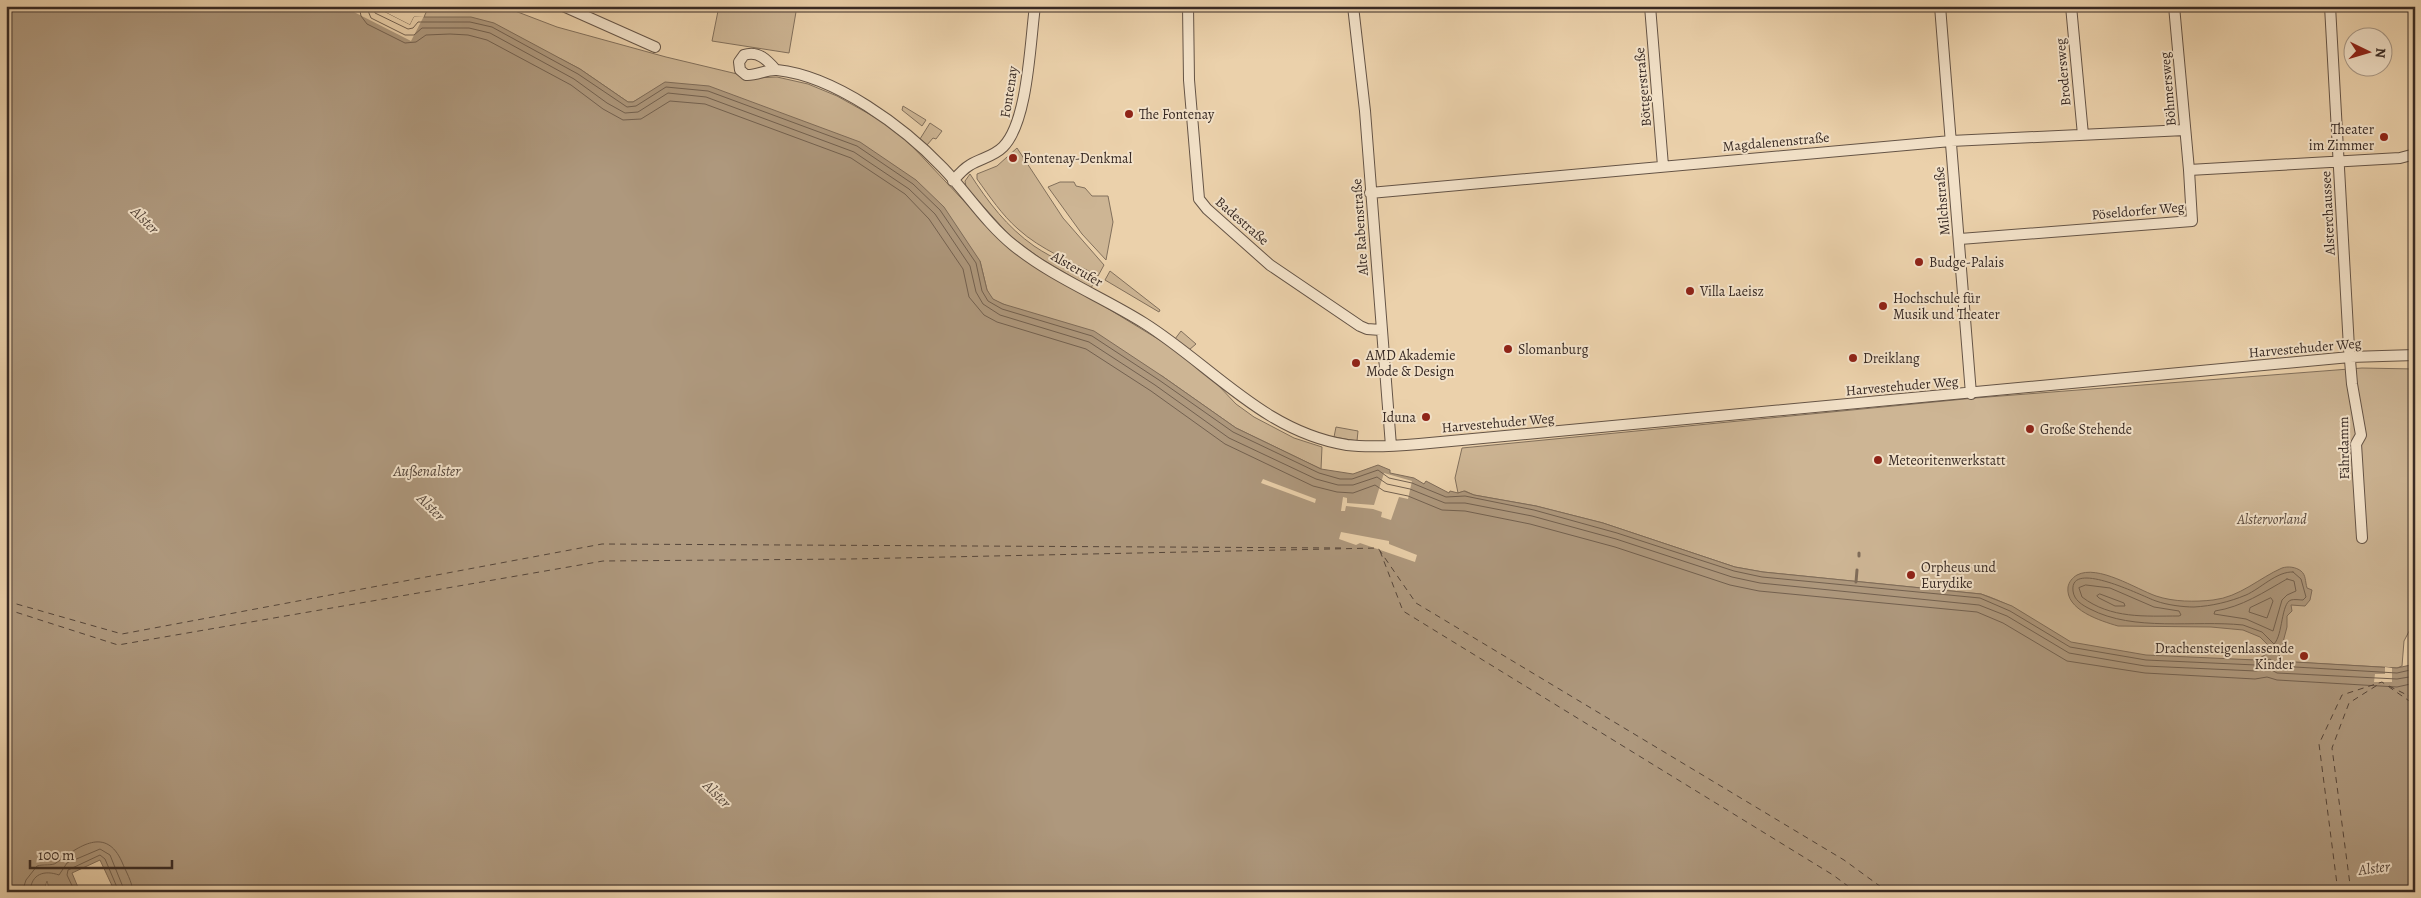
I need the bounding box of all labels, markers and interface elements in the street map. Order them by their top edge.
north arrow [2344,28,2394,78]
street label: Brodersweg [2051,37,2075,107]
street label: Böttgerstraße [1630,47,1656,127]
text: N [2371,47,2390,59]
street label: Böhmersweg [2155,51,2181,127]
street label: Fontenay [996,64,1023,119]
place label: The Fontenay [1139,105,1215,124]
marker: The Fontenay [1123,108,1135,120]
place label: Theater im Zimmer [2309,120,2375,155]
street label: Magdalenenstraße [1722,128,1830,156]
marker: Theater im Zimmer [2378,131,2390,143]
place label: Fontenay-Denkmal [1023,149,1133,168]
marker: Fontenay-Denkmal [1007,152,1019,164]
street label: Milchstraße [1930,166,1954,236]
street label: Alsterchaussee [2316,170,2340,257]
street label: Alte Rabenstraße [1347,178,1373,277]
street label: Badestraße [1211,192,1273,250]
street label: Pöseldorfer Weg [2091,197,2185,225]
water label: Alster [126,201,164,239]
street label: Alsterufer [1047,246,1107,292]
place label: Budge-Palais [1929,253,2004,272]
marker: Budge-Palais [1913,256,1925,268]
place label: Villa Laeisz [1699,282,1764,301]
marker: Villa Laeisz [1684,285,1696,297]
place label: Hochschule für Musik und Theater [1893,289,2001,324]
marker: Hochschule für Musik und Theater [1877,300,1889,312]
street label: Harvestehuder Weg [2248,334,2362,362]
place label: Slomanburg [1518,340,1589,359]
marker: Slomanburg [1502,343,1514,355]
place label: AMD Akademie Mode & Design [1365,346,1455,381]
place label: Dreiklang [1863,349,1920,368]
marker: Dreiklang [1847,352,1859,364]
marker: AMD Akademie Mode & Design [1350,357,1362,369]
street label: Harvestehuder Weg [1845,372,1959,400]
place label: Iduna [1382,408,1416,427]
street label: Harvestehuder Weg [1441,409,1555,437]
marker: Iduna [1420,411,1432,423]
street label: Fährdamm [2334,416,2354,480]
place label: Große Stehende [2040,420,2132,439]
marker: Große Stehende [2024,423,2036,435]
place label: Meteoritenwerkstatt [1888,451,2006,470]
marker: Meteoritenwerkstatt [1872,454,1884,466]
water label: Außenalster [393,461,461,481]
water label: Alster [412,488,450,526]
park label: Alstervorland [2236,510,2307,529]
place label: Orpheus und Eurydike [1921,558,1996,593]
marker: Orpheus und Eurydike [1905,569,1917,581]
place label: Drachensteigenlassende Kinder [2155,639,2295,674]
marker: Drachensteigenlassende Kinder [2298,650,2310,662]
water label: Alster [698,775,736,813]
scale bar [30,838,172,870]
text: 100 m [38,845,75,865]
water label: Alster [2356,856,2392,880]

